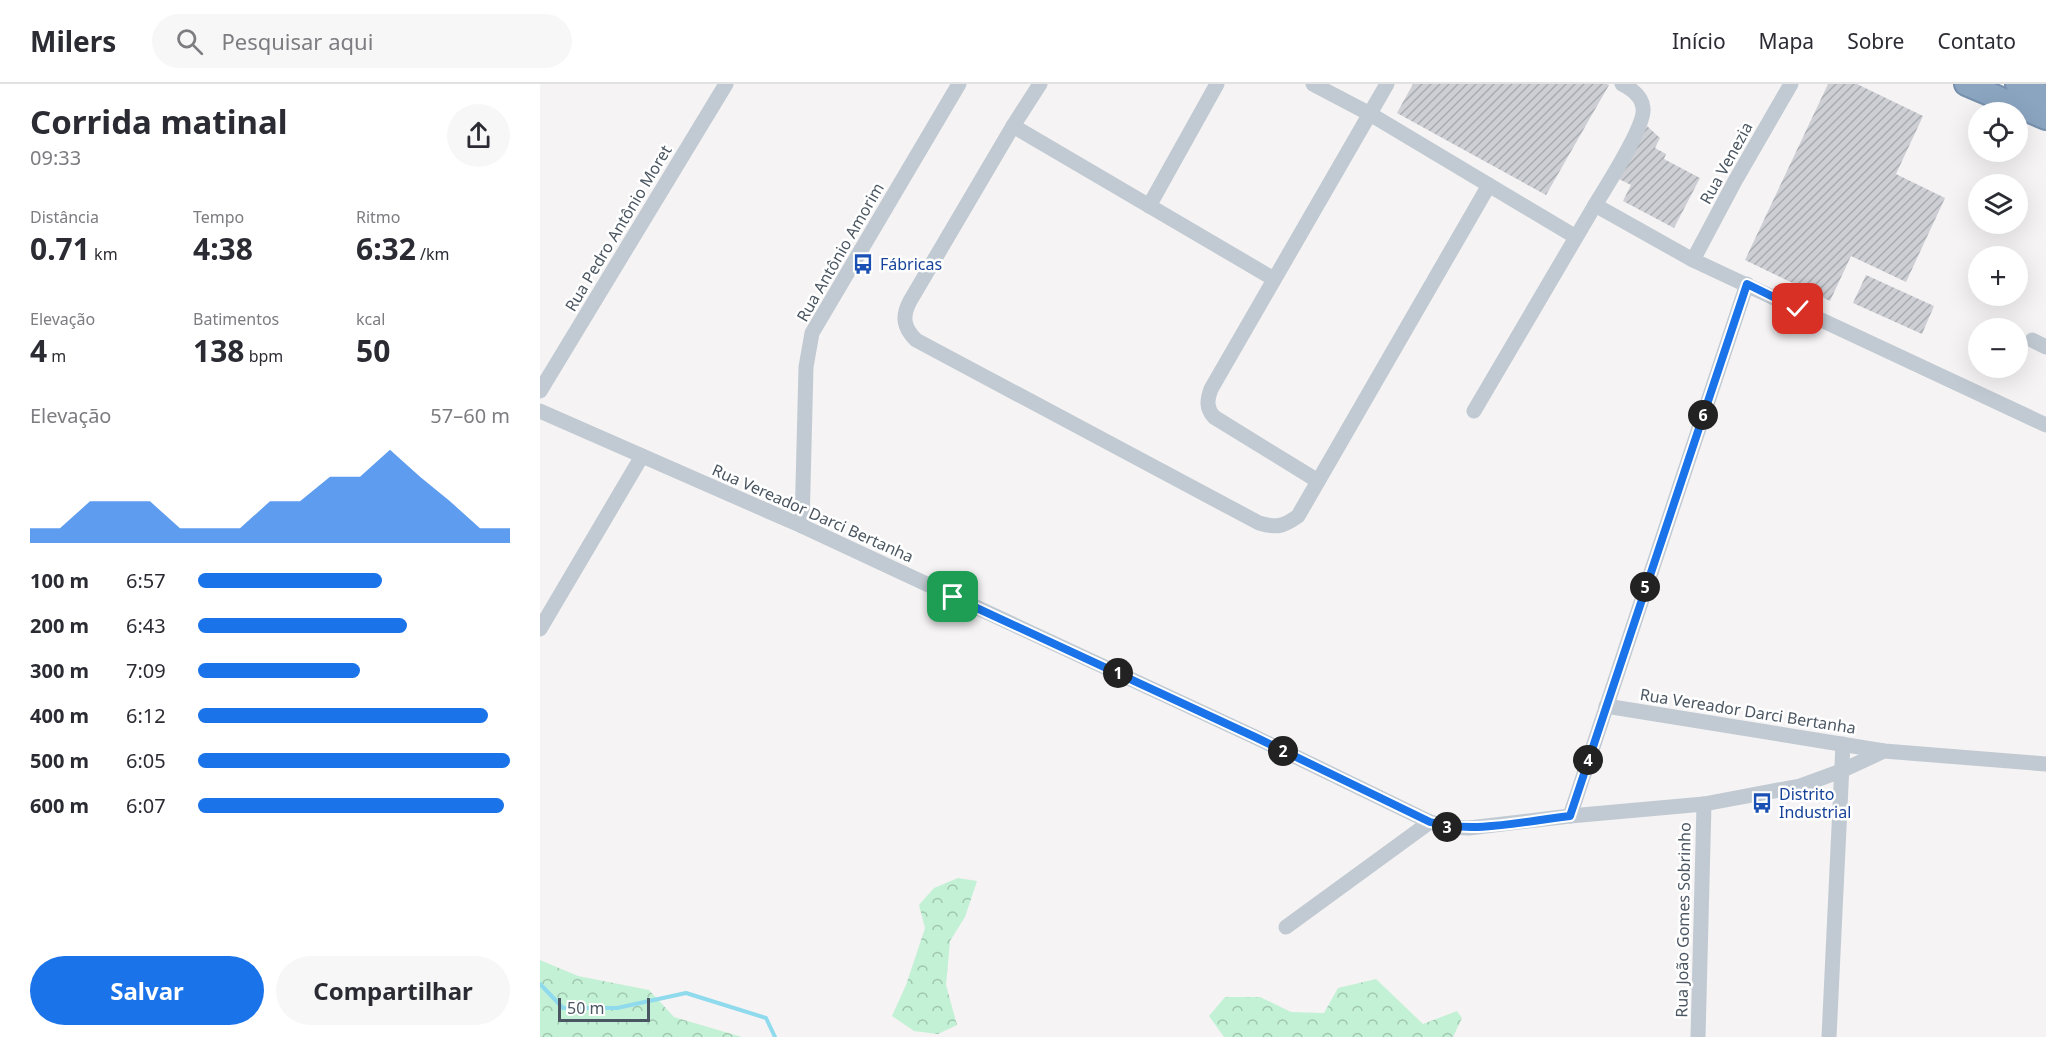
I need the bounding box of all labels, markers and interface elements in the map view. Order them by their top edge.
search box [152,14,572,68]
text: Milers [30,22,116,60]
icon: search [173,25,206,58]
text: Pesquisar aqui [221,26,373,56]
text: Início [1672,27,1726,55]
text: Mapa [1759,27,1814,55]
text: Sobre [1847,27,1904,55]
text: Contato [1937,27,2016,55]
text: Corrida matinal [30,99,288,144]
map controls [1968,102,2028,378]
button: locate [1968,102,2028,162]
button: share [447,104,510,167]
street label: Rua Venezia [1694,118,1758,208]
street label: Rua Pedro Antônio Moret [560,141,677,315]
text: 09:33 [30,144,81,171]
button: layers [1968,174,2028,234]
street label: Rua Antônio Amorim [791,179,889,325]
text: Distância [30,206,99,228]
text: Tempo [193,206,244,228]
text: Ritmo [356,206,401,228]
text: 0.71 [30,228,90,269]
text: 4:38 [193,228,253,269]
text: 6:32 [356,228,416,269]
text: km [90,243,118,265]
text: /km [416,243,450,265]
button: + [1968,246,2028,306]
bus stop icon: Fábricas [851,252,875,276]
place label: Fábricas [880,253,942,275]
pin [1772,283,1823,334]
icon: check [1781,292,1814,325]
text: Elevação [30,308,95,330]
text: Batimentos [193,308,279,330]
text: kcal [356,308,385,330]
button: − [1968,318,2028,378]
text: 4 [30,330,47,371]
text: 138 [193,330,244,371]
text: 50 [356,330,390,371]
text: m [47,345,66,367]
text: bpm [244,345,283,367]
pin: 6 [1688,400,1718,430]
text: Elevação [30,402,111,429]
text: 57–60 m [430,402,510,429]
text: 6 [1698,404,1708,426]
street label: Rua Vereador Darci Bertanha [709,459,917,567]
text: 100 m [30,567,89,594]
text: 6:57 [126,567,166,594]
pin [927,571,978,622]
pin: 5 [1630,572,1660,602]
text: 5 [1640,576,1650,598]
icon: arrive [936,580,969,613]
text: 200 m [30,612,89,639]
text: 6:43 [126,612,166,639]
text: 300 m [30,657,89,684]
text: 7:09 [126,657,166,684]
pin: 1 [1103,658,1133,688]
text: 1 [1113,662,1123,684]
street label: Rua Vereador Darci Bertanha [1638,683,1858,739]
text: 400 m [30,702,89,729]
text: 6:12 [126,702,166,729]
pin: 2 [1268,736,1298,766]
text: 2 [1278,740,1288,762]
pin: 4 [1573,745,1603,775]
text: 500 m [30,747,89,774]
text: 6:05 [126,747,166,774]
text: 4 [1583,749,1593,771]
place label: Distrito Industrial [1779,783,1851,823]
bus stop icon: Distrito Industrial [1750,791,1774,815]
text: 600 m [30,792,89,819]
text: 6:07 [126,792,166,819]
pin: 3 [1432,812,1462,842]
text: 3 [1442,816,1452,838]
street label: Rua João Gomes Sobrinho [1670,822,1696,1018]
button: Salvar [30,956,264,1025]
button: Compartilhar [276,956,510,1025]
scale bar [558,995,650,1022]
text: 50 m [567,997,604,1019]

